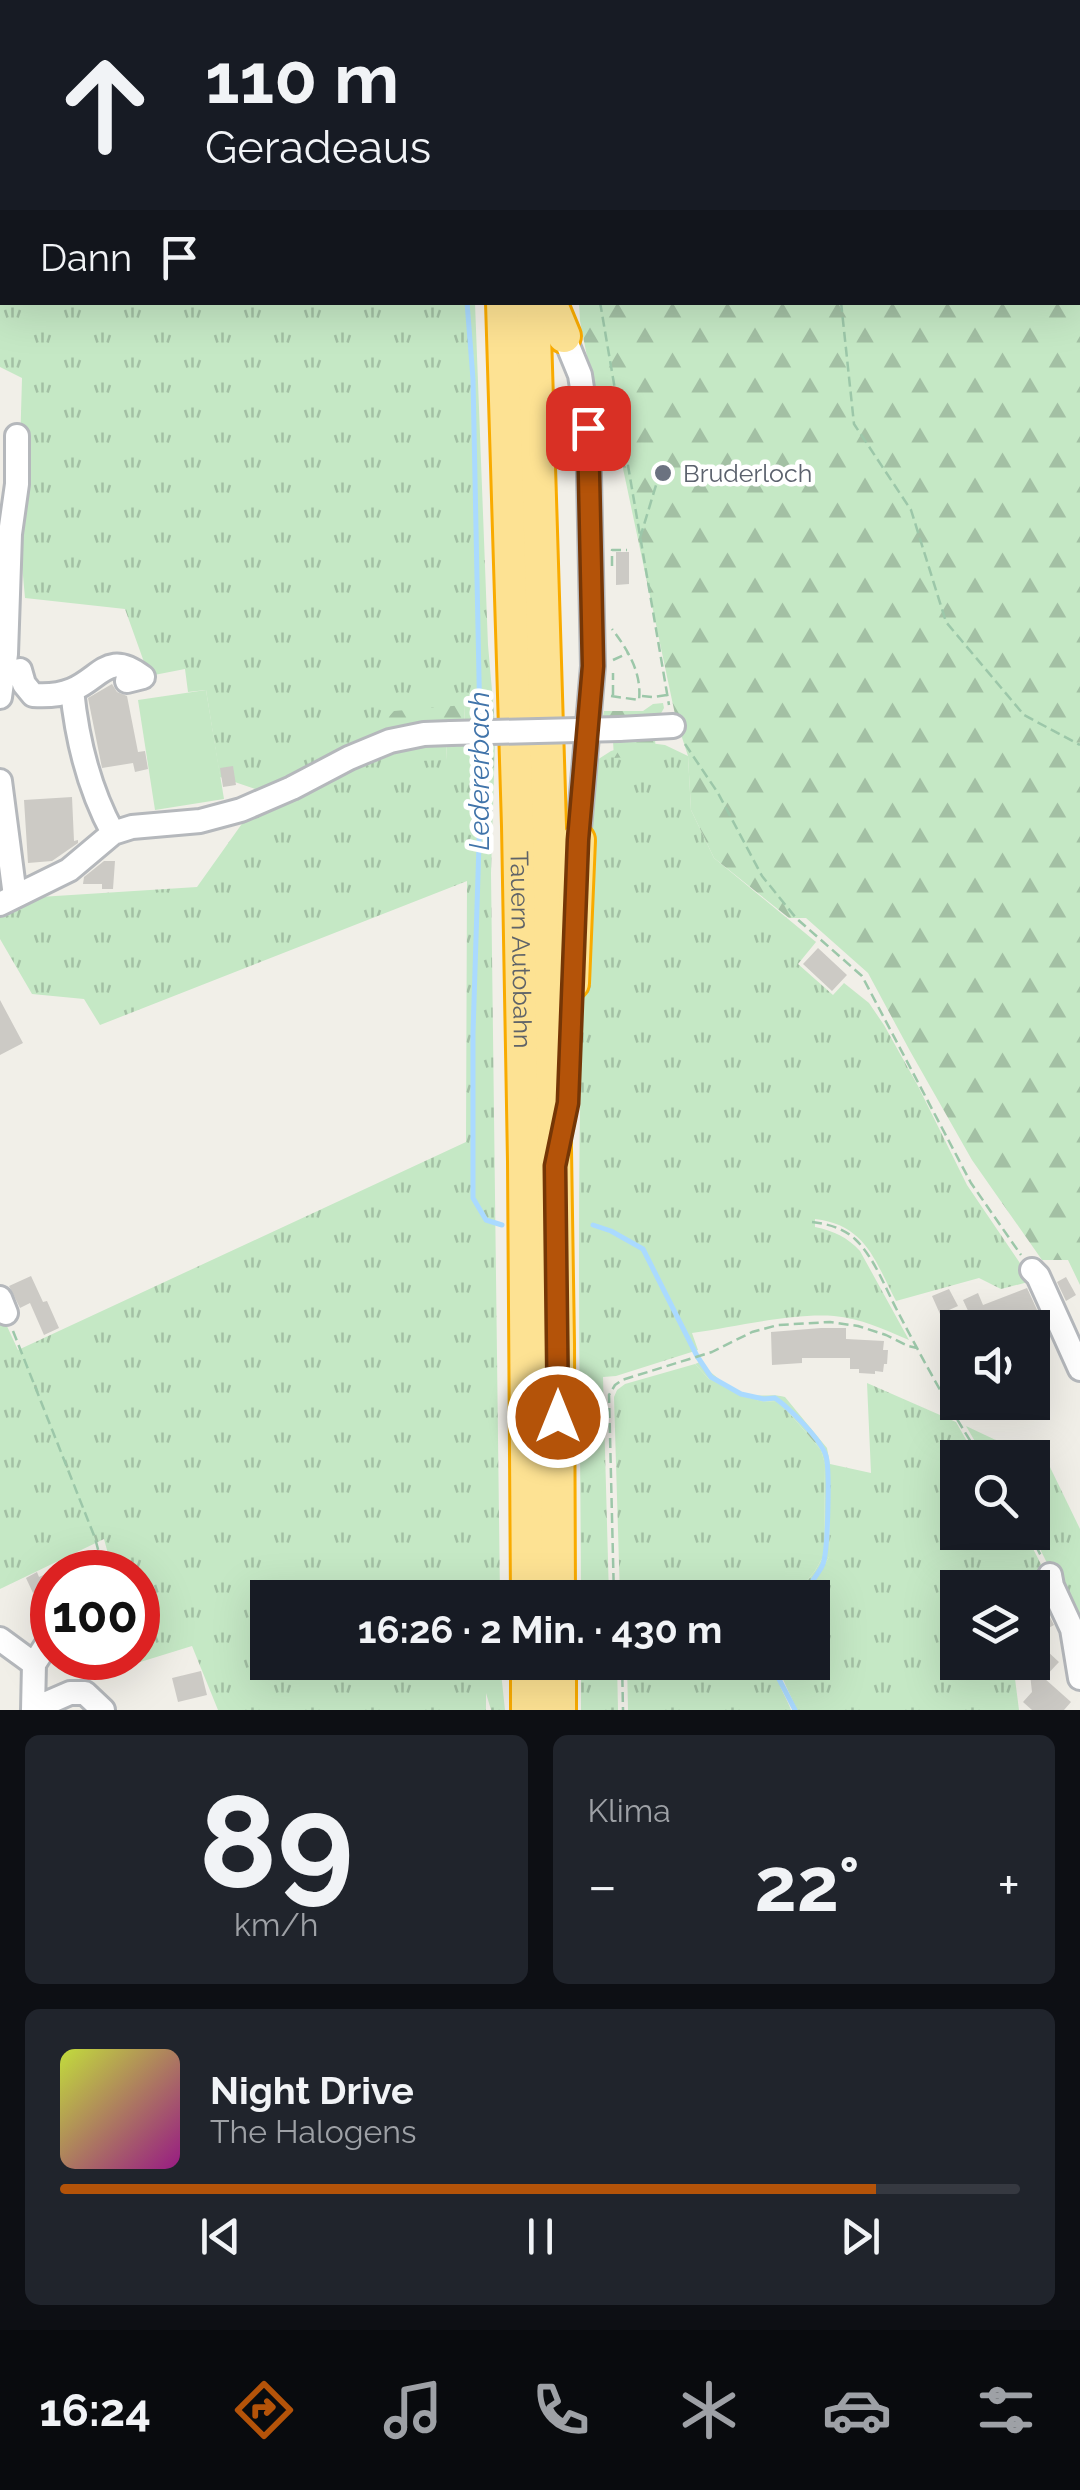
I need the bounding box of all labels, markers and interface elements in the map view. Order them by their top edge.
text: 110 m [205,37,399,119]
icon: ahead [40,40,170,170]
text: Geradeaus [205,121,431,174]
icon: arrive [152,230,207,285]
text: Dann [40,235,132,280]
pin [546,386,631,471]
icon: arrive [561,401,616,456]
place label: Bruderloch [683,458,812,488]
marker: Bruderloch [652,462,674,484]
water label: Ledererbach [463,691,496,851]
street label: Tauern Autobahn [504,851,538,1049]
map controls [940,1310,1050,1680]
button: sound [940,1310,1050,1420]
position arrow [506,1365,610,1469]
button: search [940,1440,1050,1550]
speed limit sign: 100 [30,1550,160,1680]
button: layers [940,1570,1050,1680]
text: 16:26 · 2 Min. · 430 m [358,1607,722,1652]
text: 89 [199,1765,354,1917]
text: Klima [588,1792,671,1829]
text: 22° [754,1840,860,1929]
text: − [588,1853,617,1918]
text: + [997,1853,1020,1918]
text: km/h [234,1906,318,1943]
text: Night Drive [210,2068,414,2113]
text: The Halogens [210,2113,416,2150]
icon: previous [193,2209,248,2264]
icon: pause [513,2209,568,2264]
icon: next [833,2209,888,2264]
icon: directions [229,2375,299,2445]
icon: music [378,2375,448,2445]
icon: phone [526,2375,596,2445]
icon: climate [674,2375,744,2445]
icon: car [822,2375,892,2445]
icon: filters [971,2375,1041,2445]
text: 16:24 [39,2384,151,2437]

